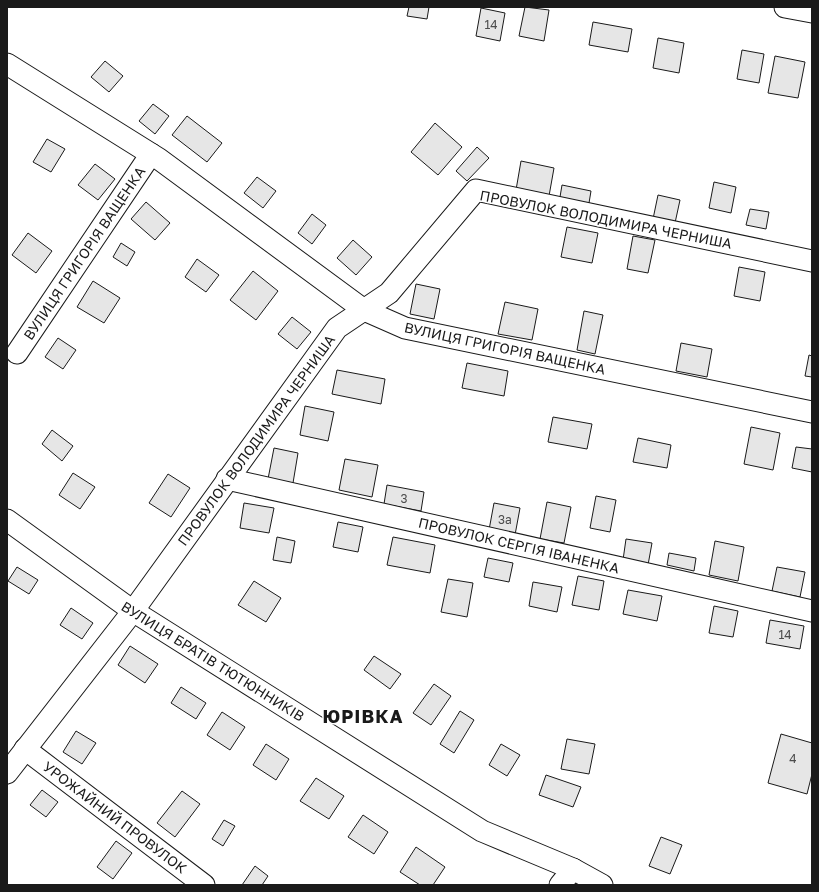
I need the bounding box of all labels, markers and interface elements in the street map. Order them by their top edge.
house number: 14 [484,17,498,32]
street label: ВУЛИЦЯ ГРИГОРІЯ ВАЩЕНКА [20,163,149,343]
street label: ПРОВУЛОК ВОЛОДИМИРА ЧЕРНИША [479,186,734,252]
street label: ВУЛИЦЯ ГРИГОРІЯ ВАЩЕНКА [403,318,608,378]
street label: ПРОВУЛОК ВОЛОДИМИРА ЧЕРНИША [174,331,339,549]
house number: 3 [400,491,408,506]
house number: 3а [498,512,512,527]
street label: ПРОВУЛОК СЕРГІЯ ІВАНЕНКА [417,514,622,577]
street label: ВУЛИЦЯ БРАТІВ ТЮТЮННИКІВ [118,597,308,725]
house number: 14 [778,627,792,642]
district label: ЮРІВКА [323,705,403,727]
house number: 4 [789,751,797,766]
street label: УРОЖАЙНИЙ ПРОВУЛОК [40,757,190,877]

